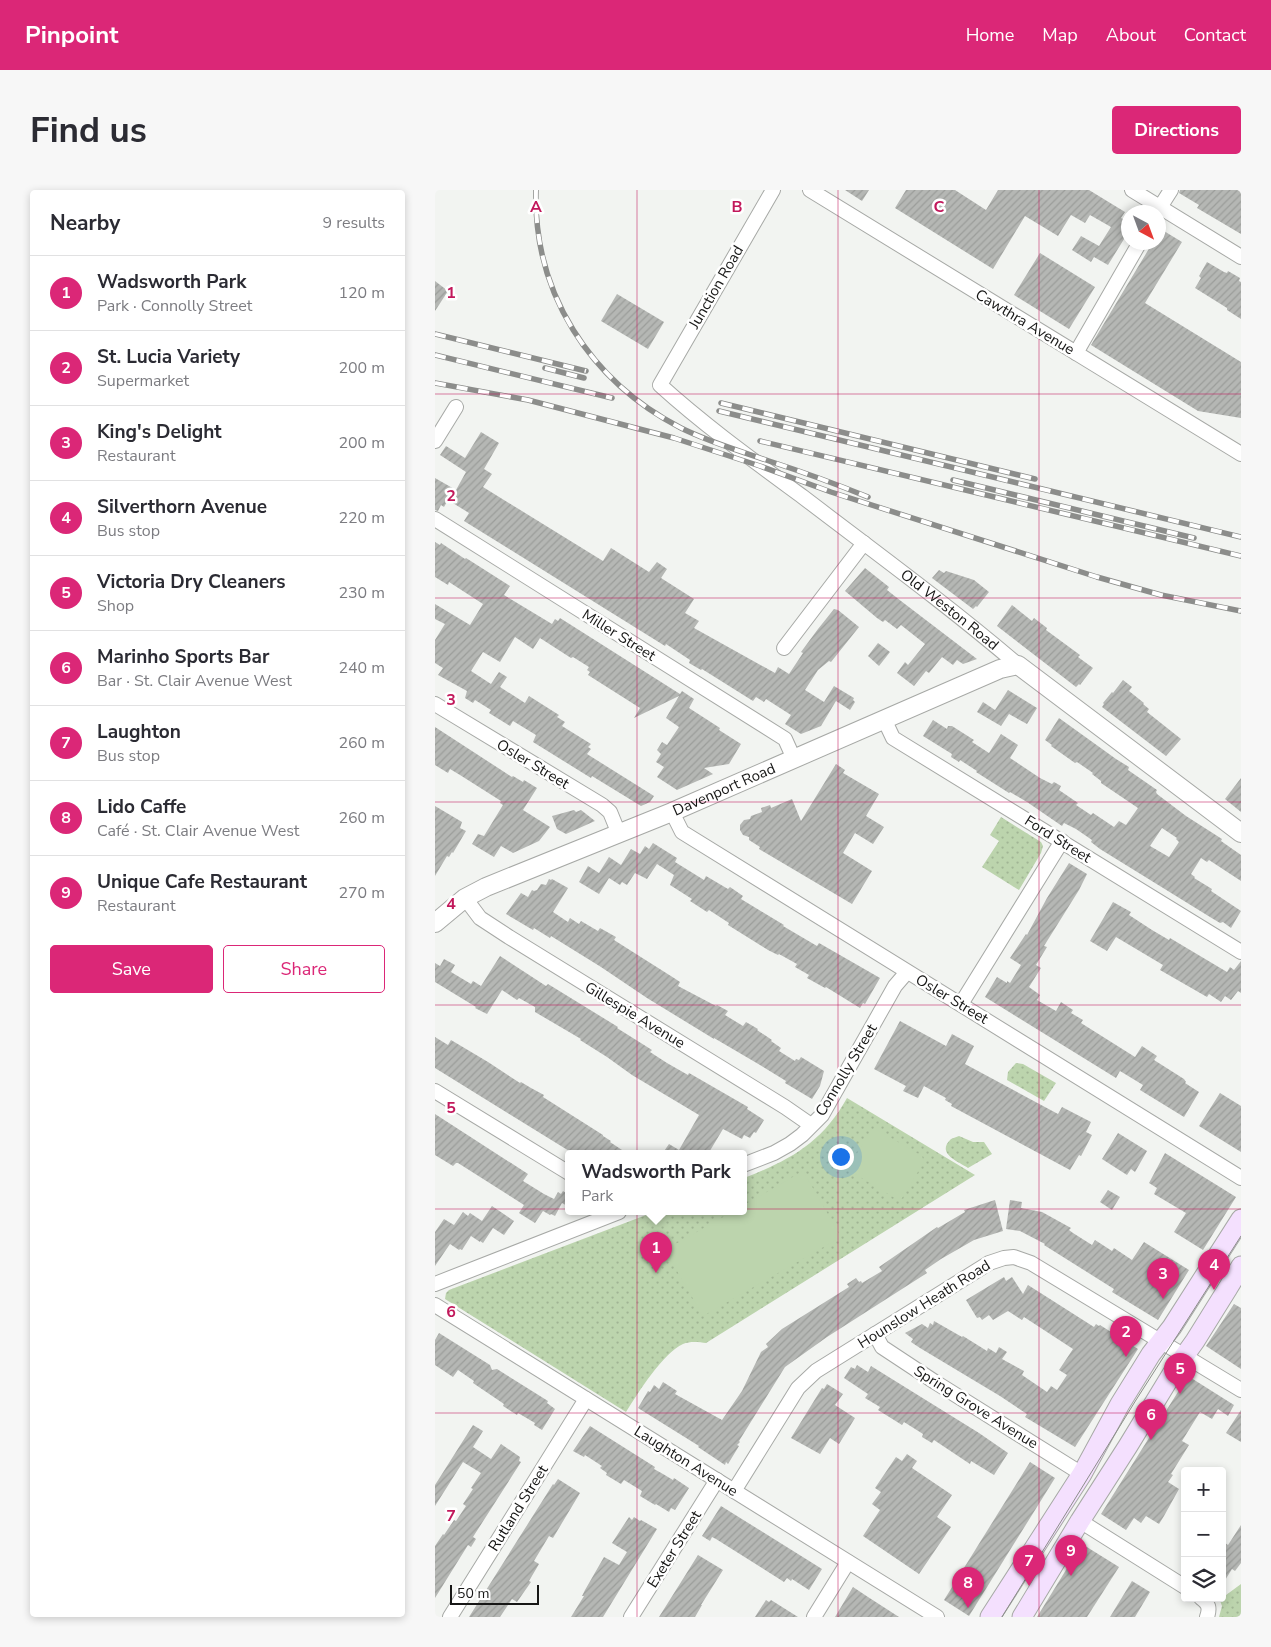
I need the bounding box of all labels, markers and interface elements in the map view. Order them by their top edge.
text: Pinpoint [25,19,118,51]
text: Home [966,23,1014,47]
text: Map [1042,23,1078,47]
text: About [1106,23,1156,47]
text: Contact [1184,23,1246,47]
button: Directions [1112,106,1241,154]
text: Find us [30,107,147,154]
text: A [530,196,542,218]
text: B [731,196,743,218]
text: C [934,196,945,218]
north arrow [1121,205,1166,250]
text: Nearby [50,209,120,237]
text: 9 results [323,212,385,234]
street label: Junction Road [684,242,748,333]
text: Wadsworth Park [97,269,246,295]
text: 1 [61,282,71,304]
text: 120 m [338,282,385,304]
text: 1 [446,282,456,304]
street label: Cawthra Avenue [972,284,1078,360]
text: Park · Connolly Street [97,295,252,317]
text: St. Lucia Variety [97,344,240,370]
text: 2 [61,357,71,379]
text: 200 m [338,357,385,379]
text: Supermarket [97,370,189,392]
text: King's Delight [97,419,222,445]
text: 3 [61,432,71,454]
text: 200 m [338,432,385,454]
text: Restaurant [97,445,176,467]
text: 2 [446,485,456,507]
text: Silverthorn Avenue [97,494,267,520]
text: 4 [61,507,71,529]
text: 220 m [338,507,385,529]
text: Bus stop [97,520,160,542]
street label: Old Weston Road [896,565,1003,655]
text: Victoria Dry Cleaners [97,569,286,595]
text: 5 [61,582,71,604]
text: 230 m [338,582,385,604]
text: Shop [97,595,134,617]
street label: Miller Street [578,604,660,666]
text: Marinho Sports Bar [97,644,269,670]
text: 6 [61,657,71,679]
text: 240 m [338,657,385,679]
text: Bar · St. Clair Avenue West [97,670,292,692]
text: 3 [446,689,456,711]
text: Laughton [97,719,181,745]
text: 7 [61,732,71,754]
text: 260 m [338,732,385,754]
street label: Osler Street [493,735,574,794]
text: Bus stop [97,745,160,767]
street label: Davenport Road [670,758,778,821]
text: Lido Caffe [97,794,186,820]
text: 8 [61,807,71,829]
text: 260 m [338,807,385,829]
street label: Ford Street [1021,811,1096,868]
text: Café · St. Clair Avenue West [97,820,299,842]
text: Unique Cafe Restaurant [97,869,307,895]
text: 9 [61,882,71,904]
text: 270 m [338,882,385,904]
text: 4 [446,893,456,915]
text: Restaurant [97,895,176,917]
button: Save [50,945,213,993]
button: Share [223,945,385,993]
street label: Osler Street [912,970,993,1029]
street label: Gillespie Avenue [581,977,689,1053]
street label: Connolly Street [811,1019,882,1120]
text: 5 [446,1097,456,1119]
your location [828,1144,854,1170]
popup [565,1150,747,1215]
text: Wadsworth Park [581,1159,731,1185]
text: Park [581,1185,613,1207]
pin: 1 [640,1232,672,1273]
pin: 4 [1198,1249,1230,1290]
street label: Hounslow Heath Road [854,1255,994,1353]
pin: 3 [1147,1258,1179,1299]
text: 6 [446,1301,456,1323]
pin: 2 [1110,1316,1142,1357]
pin: 5 [1164,1353,1196,1394]
street label: Spring Grove Avenue [910,1361,1042,1453]
pin: 6 [1135,1399,1167,1440]
street label: Laughton Avenue [630,1421,742,1501]
street label: Rutland Street [484,1460,553,1555]
map controls [1181,1467,1226,1602]
button: + [1181,1467,1226,1512]
text: 7 [446,1505,456,1527]
street label: Exeter Street [642,1506,706,1592]
button: − [1181,1512,1226,1557]
pin: 9 [1055,1535,1087,1576]
pin: 7 [1013,1545,1045,1586]
button: layers [1181,1557,1226,1602]
pin: 8 [952,1567,984,1608]
scale bar [450,1582,539,1605]
text: 50 m [457,1584,489,1603]

